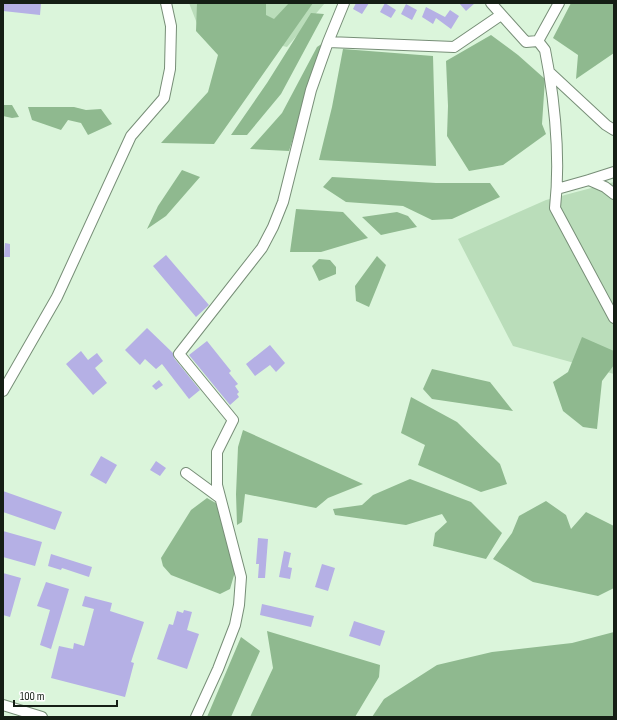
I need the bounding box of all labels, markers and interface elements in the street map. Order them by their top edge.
scale bar [14,682,117,708]
text: 100 m [20,689,45,704]

